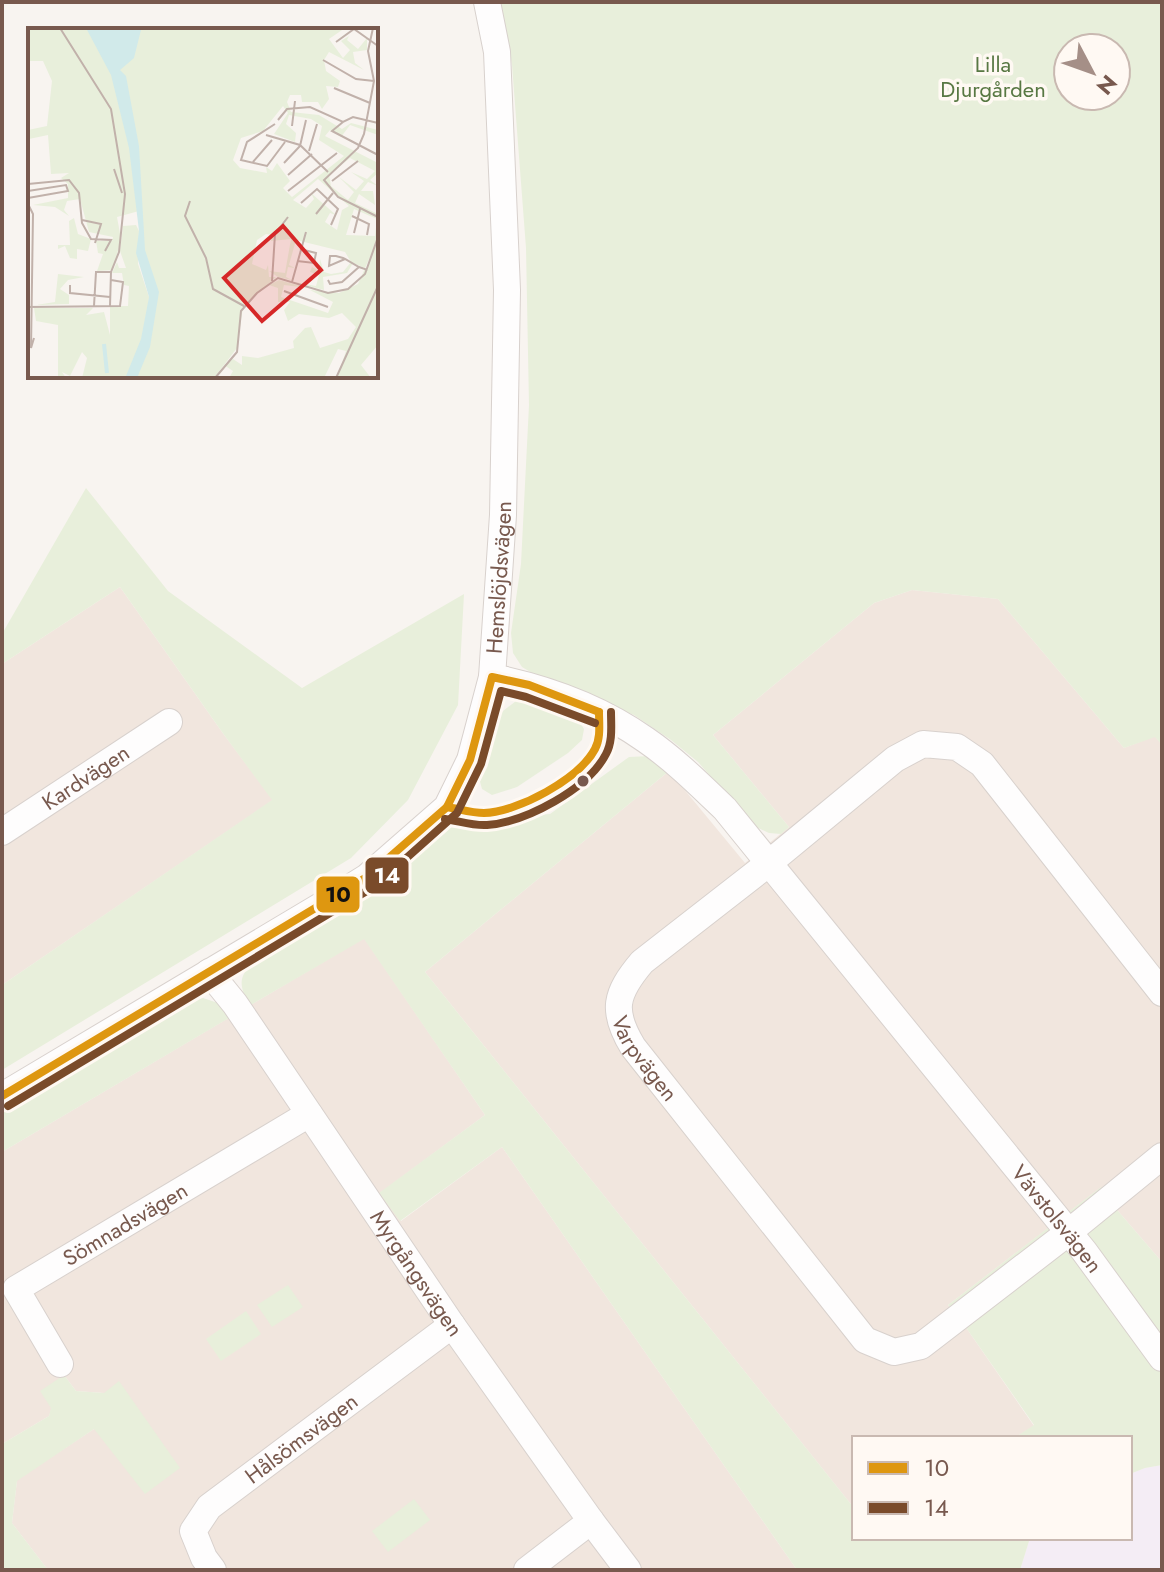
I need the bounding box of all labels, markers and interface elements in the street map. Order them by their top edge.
inset map [28,28,378,378]
north arrow [1052,32,1132,112]
park label: Lilla Djurgården [940,48,1046,105]
text: N [1089,68,1125,102]
street label: Hemslöjdsvägen [478,501,519,655]
street label: Kardvägen [35,736,136,818]
unlabelled marker [575,773,591,789]
line badge: 14 [364,856,410,895]
text: 14 [374,859,400,891]
line badge: 10 [315,875,361,914]
text: 10 [325,878,351,910]
street label: Varpvägen [604,1012,686,1108]
street label: Vävstolsvägen [1004,1158,1111,1279]
street label: Sömnadsvägen [57,1174,194,1274]
street label: Myrgångsvägen [363,1203,471,1343]
street label: Hålsömsvägen [238,1385,364,1491]
legend [852,1436,1132,1540]
text: 10 [924,1450,949,1485]
text: 14 [924,1490,949,1525]

